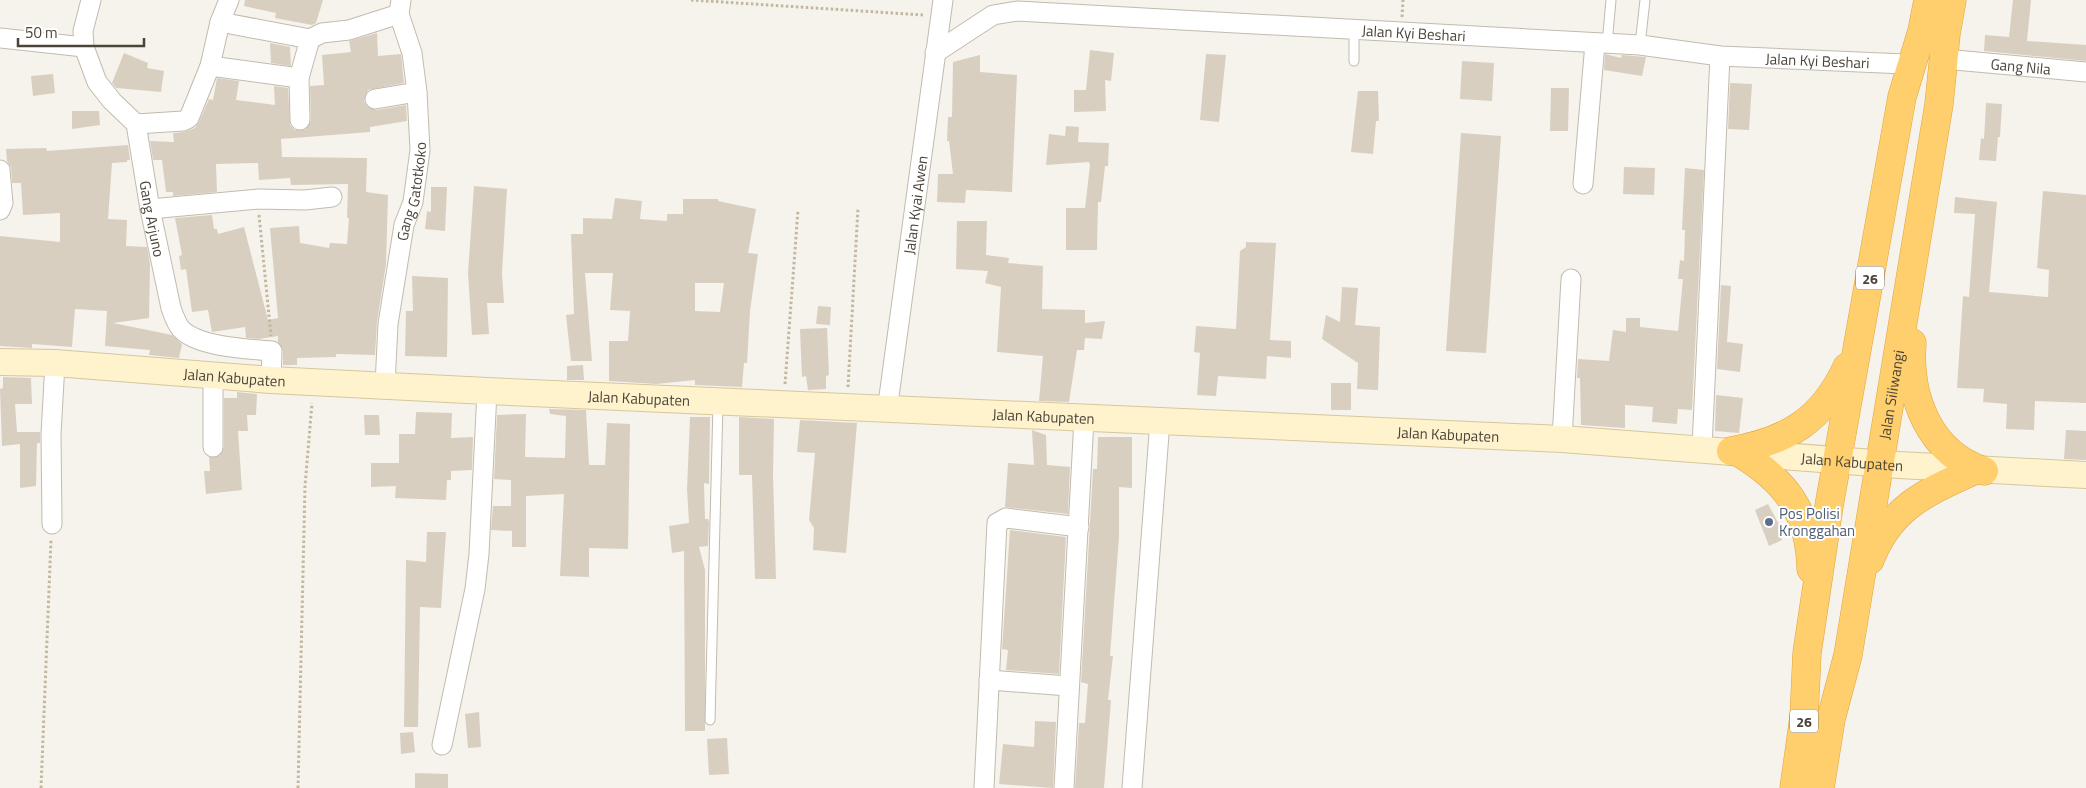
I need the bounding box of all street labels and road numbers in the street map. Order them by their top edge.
street label: Jalan Kyi Beshari [1361,18,1466,47]
street label: Jalan Kyi Beshari [1765,46,1870,74]
street label: Gang Nila [1990,52,2052,80]
street label: Gang Gatotkoko [390,141,431,242]
street label: Jalan Kyai Awen [897,154,933,256]
street label: Gang Arjuno [134,179,171,259]
road number: 26 [1856,266,1884,290]
street label: Jalan Siliwangi [1872,348,1910,441]
street label: Jalan Kabupaten [182,362,286,392]
street label: Jalan Kabupaten [587,384,691,412]
street label: Jalan Kabupaten [992,402,1095,430]
street label: Jalan Kabupaten [1396,420,1500,448]
street label: Jalan Kabupaten [1800,446,1904,477]
road number: 26 [1790,709,1818,732]

